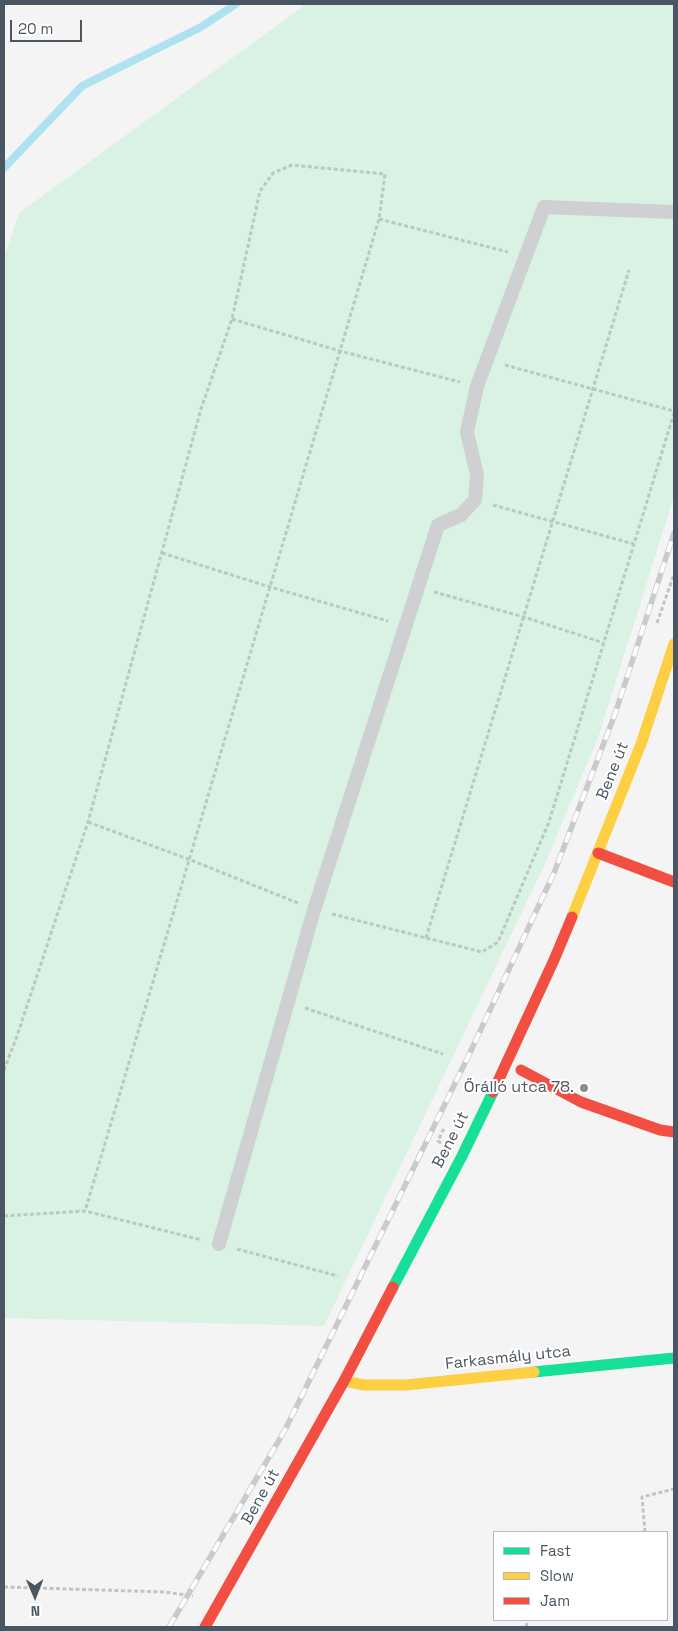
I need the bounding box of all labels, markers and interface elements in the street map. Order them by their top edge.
scale bar [12,10,85,42]
text: 20 m [18,19,53,38]
street label: Bene út [593,739,633,803]
place label: Őrálló utca 78. [464,1078,574,1098]
marker: Őrálló utca 78. [578,1082,590,1094]
street label: Bene út [429,1109,473,1171]
street label: Farkasmály utca [444,1342,572,1374]
street label: Bene út [238,1466,284,1528]
legend [493,1531,668,1621]
text: Fast [540,1541,571,1560]
text: Slow [540,1566,574,1585]
north arrow [10,1571,60,1621]
text: Jam [540,1591,570,1610]
text: N [30,1602,40,1620]

